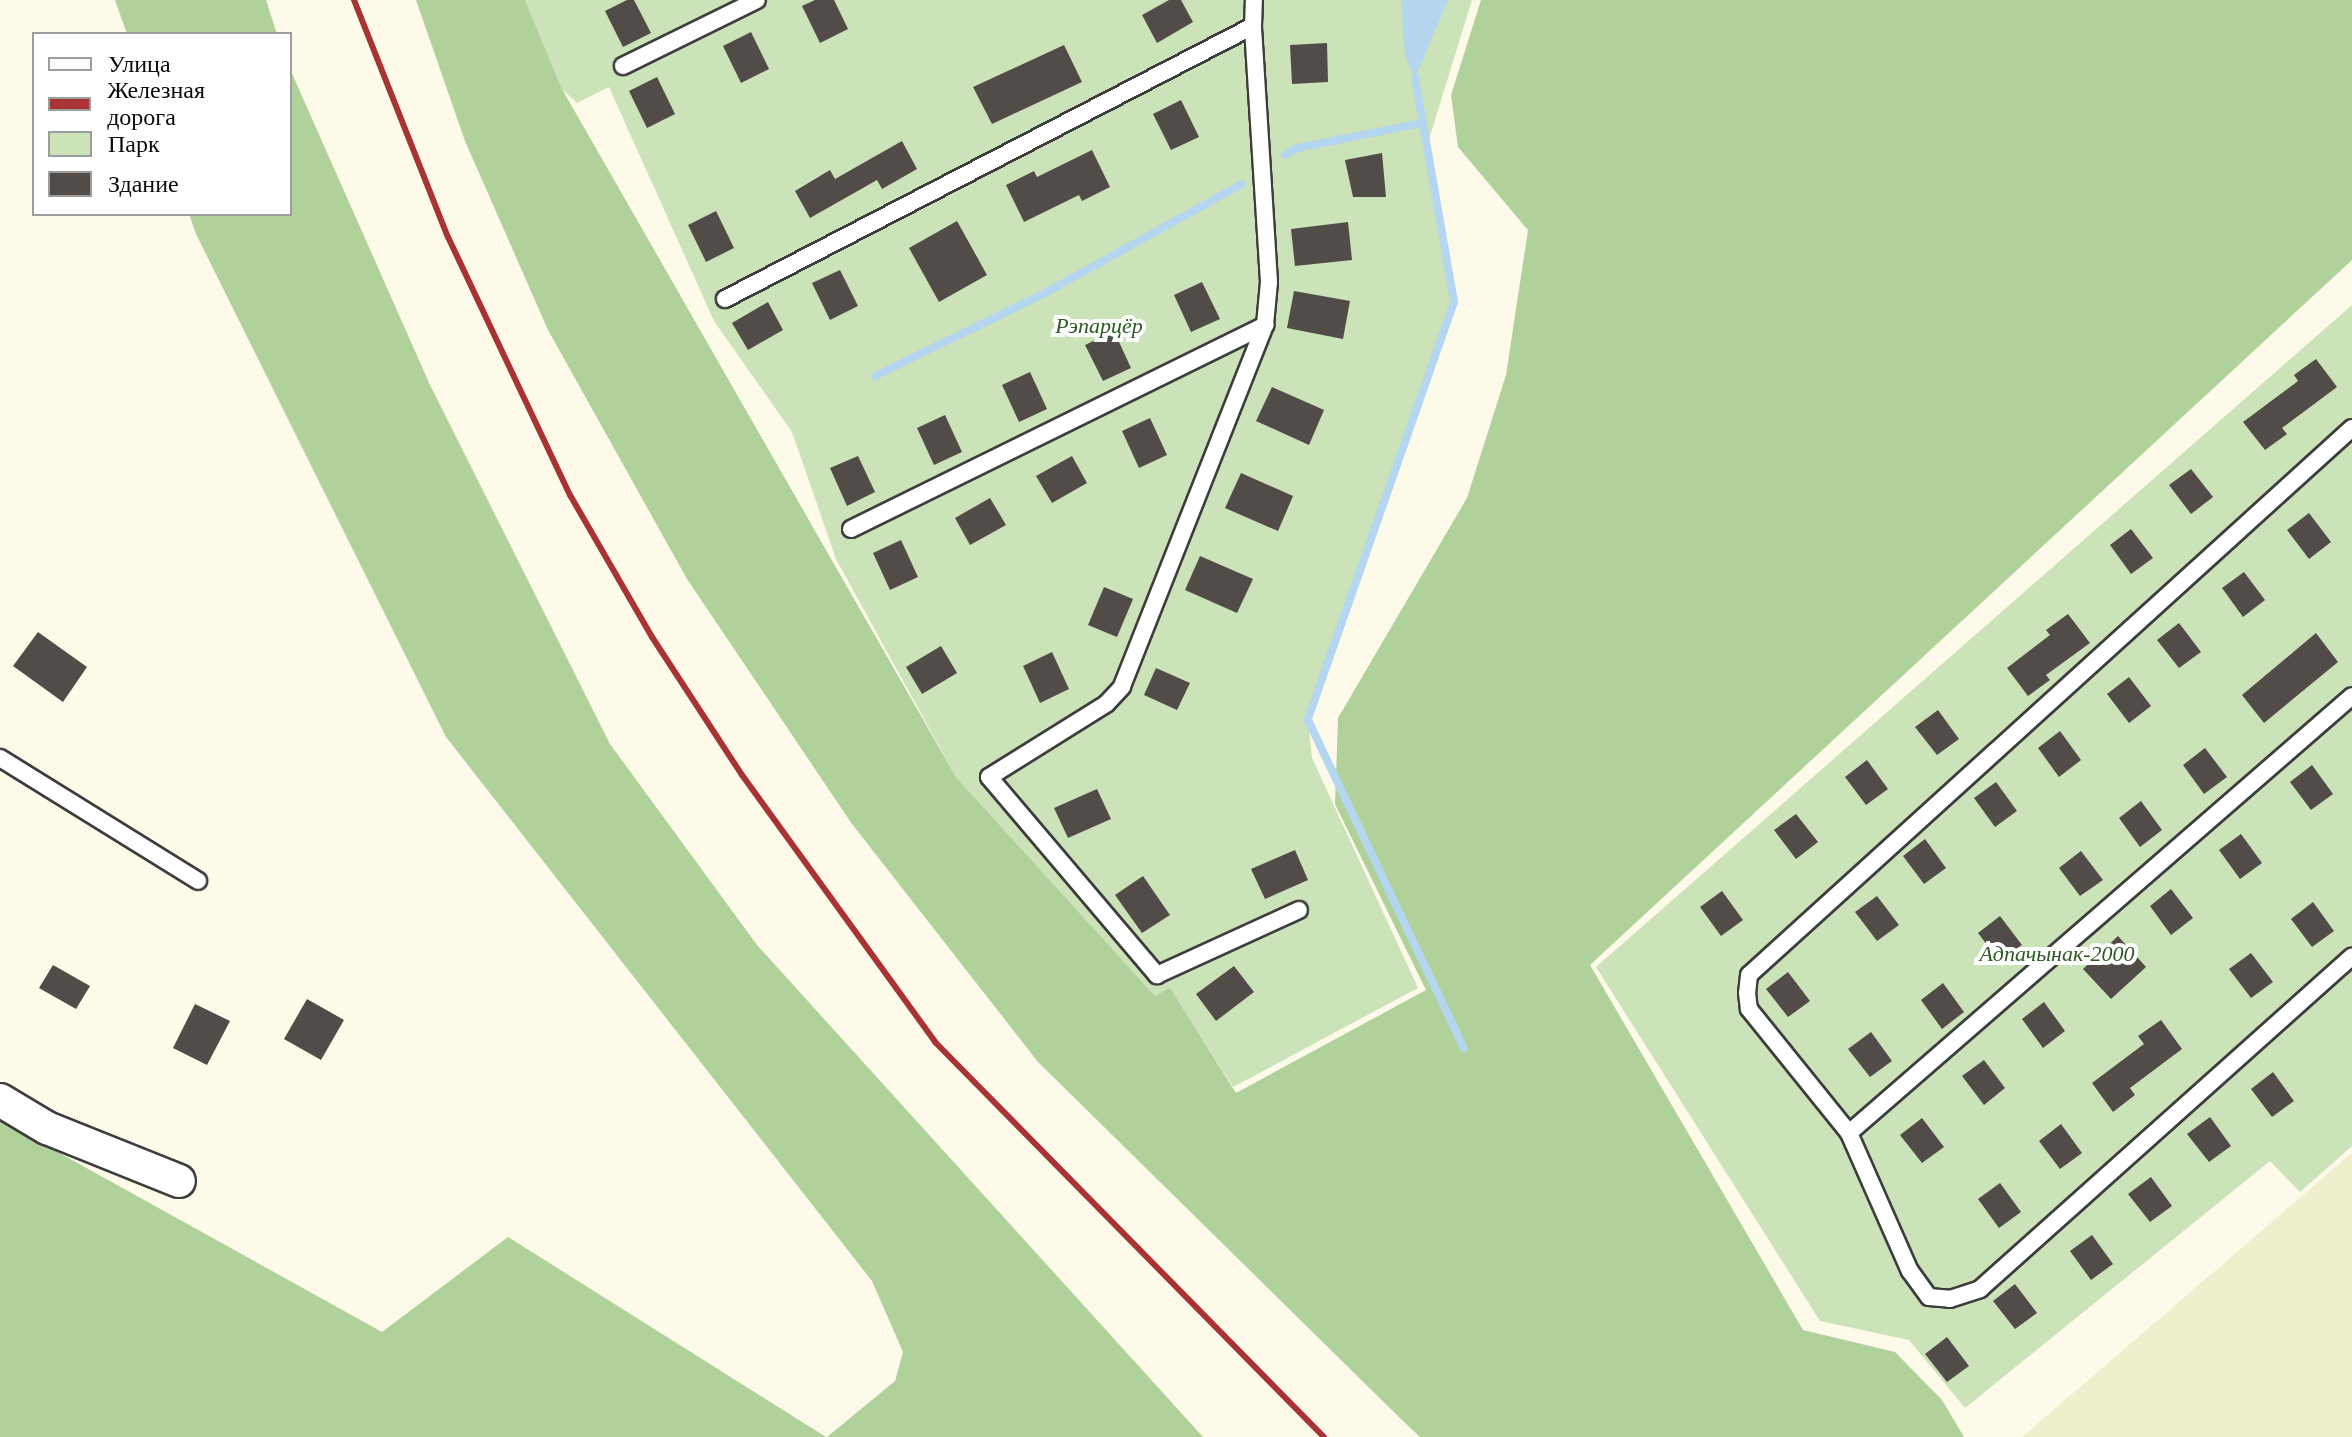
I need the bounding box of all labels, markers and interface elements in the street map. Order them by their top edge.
legend [32,32,292,216]
text: Улица [108,51,171,77]
text: Железная дорога [107,77,205,130]
text: Парк [108,131,160,157]
text: Здание [108,171,179,197]
park label: Рэпарцёр [1055,313,1143,339]
park label: Адпачынак-2000 [1979,941,2135,967]

